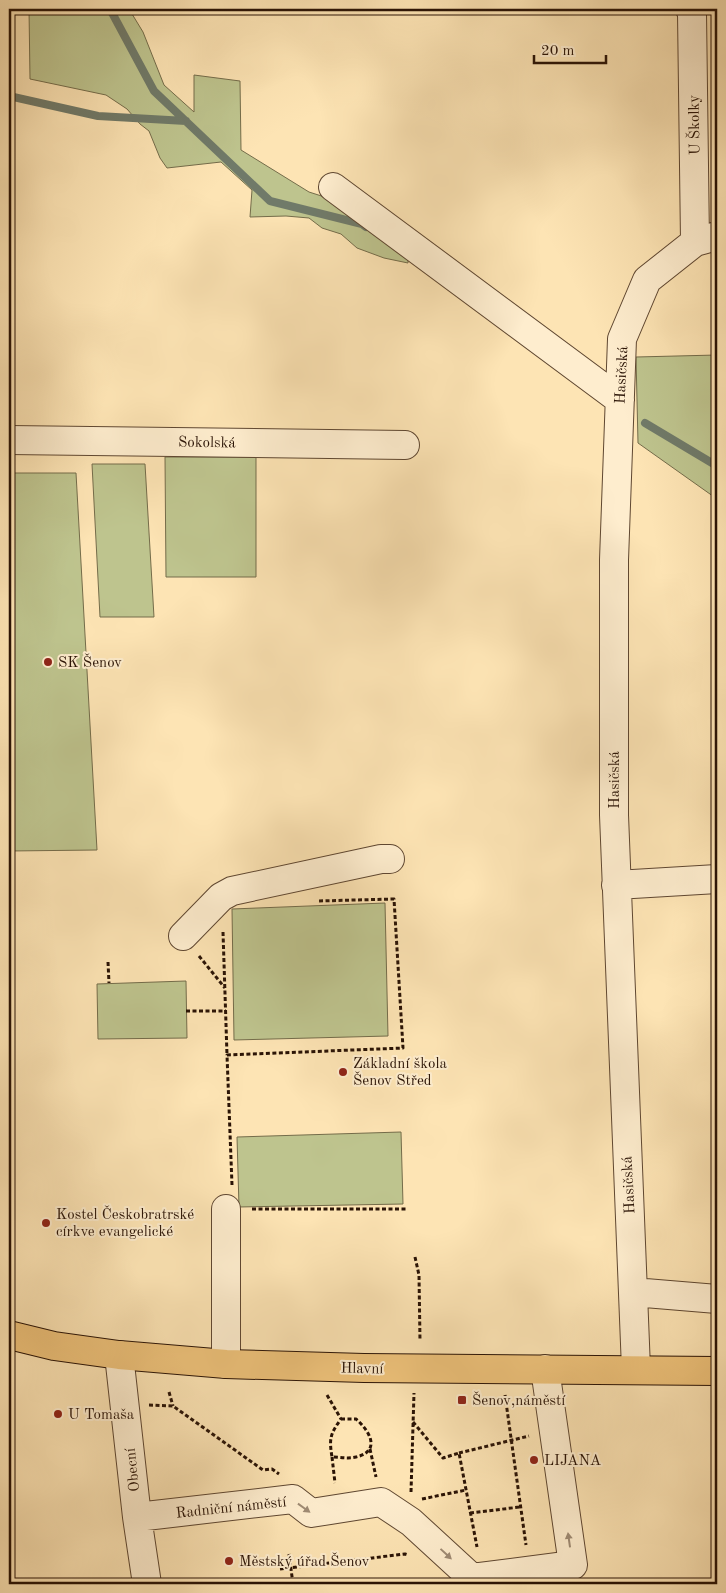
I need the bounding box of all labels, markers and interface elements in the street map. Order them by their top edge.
scale bar [534,32,606,64]
text: 20 m [541,44,575,59]
street label: U Školky [684,95,704,155]
street label: Hasičská [613,345,632,404]
street label: Sokolská [178,435,237,452]
place label: SK Šenov [58,653,122,671]
marker: SK Šenov [42,656,54,668]
street label: Hasičská [608,750,623,809]
place label: Základní škola Šenov Střed [353,1057,447,1089]
marker: Základní škola Šenov Střed [337,1066,349,1078]
street label: Hasičská [620,1155,639,1214]
place label: Kostel Českobratrské církve evangelické [56,1205,194,1240]
marker: Kostel Českobratrské církve evangelické [40,1217,52,1229]
street label: Hlavní [340,1362,384,1377]
place label: Šenov,náměstí [472,1391,566,1409]
marker: Šenov,náměstí [456,1394,468,1406]
marker: U Tomaša [52,1408,64,1420]
place label: U Tomaša [68,1408,135,1423]
street label: Obecní [124,1446,143,1492]
marker: LIJANA [528,1454,540,1466]
place label: LIJANA [544,1454,602,1469]
street label: Radniční náměstí [175,1495,288,1522]
one-way arrow [297,1503,311,1513]
one-way arrow [565,1532,573,1548]
one-way arrow [439,1548,451,1560]
place label: Městský úřad Šenov [239,1552,369,1570]
marker: Městský úřad Šenov [223,1555,235,1567]

